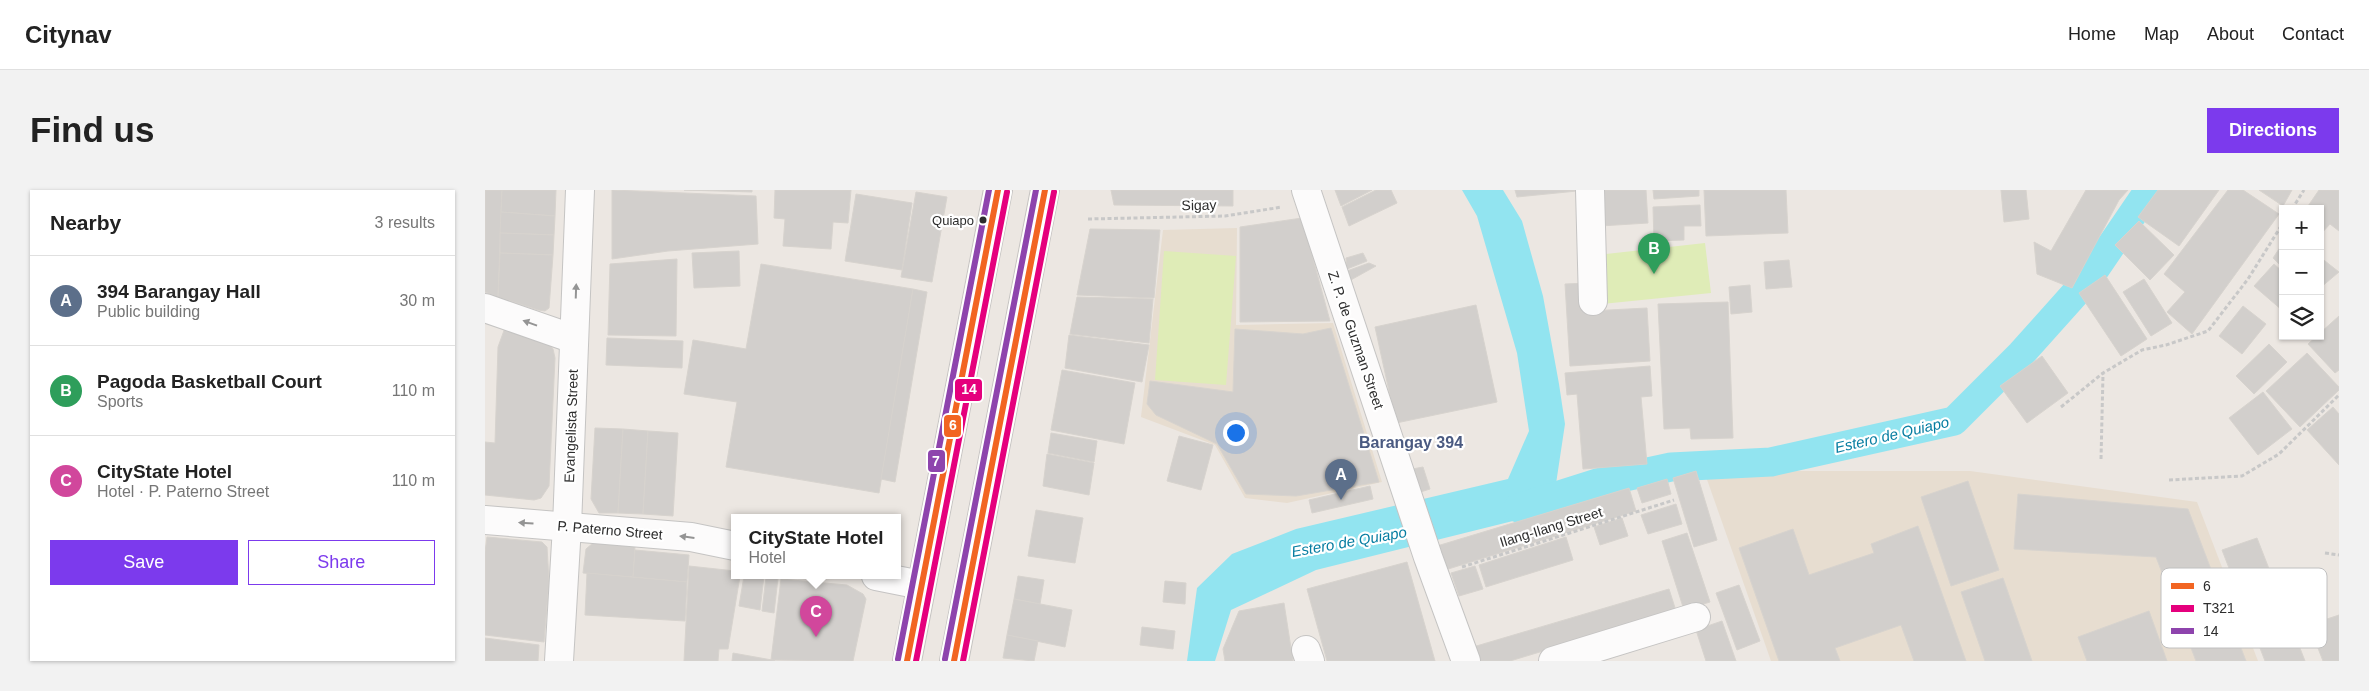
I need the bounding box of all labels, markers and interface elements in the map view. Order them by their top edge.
text: Citynav [25,21,112,48]
text: Home [2068,24,2116,44]
text: Map [2144,24,2179,44]
text: About [2207,24,2254,44]
text: Contact [2282,24,2344,44]
button: Directions [2207,108,2339,153]
text: Find us [30,110,154,149]
street label: Sigay [1181,197,1217,213]
map controls [2279,205,2324,340]
button: + [2279,205,2324,250]
text: Nearby [50,211,121,234]
place label: Quiapo [932,213,974,228]
text: 3 results [375,214,435,231]
marker: Quiapo [978,215,988,225]
pin: B [1638,233,1670,274]
button: − [2279,250,2324,295]
street label: Z. P. de Guzman Street [1325,269,1387,411]
text: 394 Barangay Hall [97,281,261,302]
one-way arrow [572,282,580,298]
text: A [60,292,72,309]
text: 30 m [399,292,435,309]
button: layers [2279,295,2324,340]
text: Public building [97,303,200,320]
one-way arrow [522,319,537,326]
street label: Evangelista Street [561,369,581,483]
text: Pagoda Basketball Court [97,371,322,392]
line badge: 14 [954,378,983,402]
text: 14 [961,381,977,397]
text: B [60,382,72,399]
text: 110 m [392,382,435,399]
text: Sports [97,393,143,410]
water label: Estero de Quiapo [1833,413,1951,456]
line badge: 6 [943,414,962,438]
text: 6 [949,417,957,433]
your location [1223,420,1249,446]
district label: Barangay 394 [1359,434,1463,451]
line badge: 7 [927,449,946,473]
text: 7 [932,453,940,469]
pin: A [1325,459,1357,500]
text: CityState Hotel [97,461,232,482]
text: C [60,472,72,489]
text: 110 m [392,472,435,489]
text: Hotel · P. Paterno Street [97,483,269,500]
street label: Ilang-Ilang Street [1498,504,1604,550]
popup [731,514,901,579]
street label: P. Paterno Street [557,517,663,543]
one-way arrow [518,519,534,527]
water label: Estero de Quiapo [1290,523,1408,560]
text: CityState Hotel [748,527,884,548]
one-way arrow [679,533,695,541]
button: Save [50,540,238,585]
button: Share [248,540,435,585]
text: Hotel [748,549,786,566]
legend [2161,568,2327,648]
text: 6 [2203,578,2211,594]
pin: C [800,596,832,637]
text: T321 [2203,600,2235,616]
text: 14 [2203,623,2219,639]

